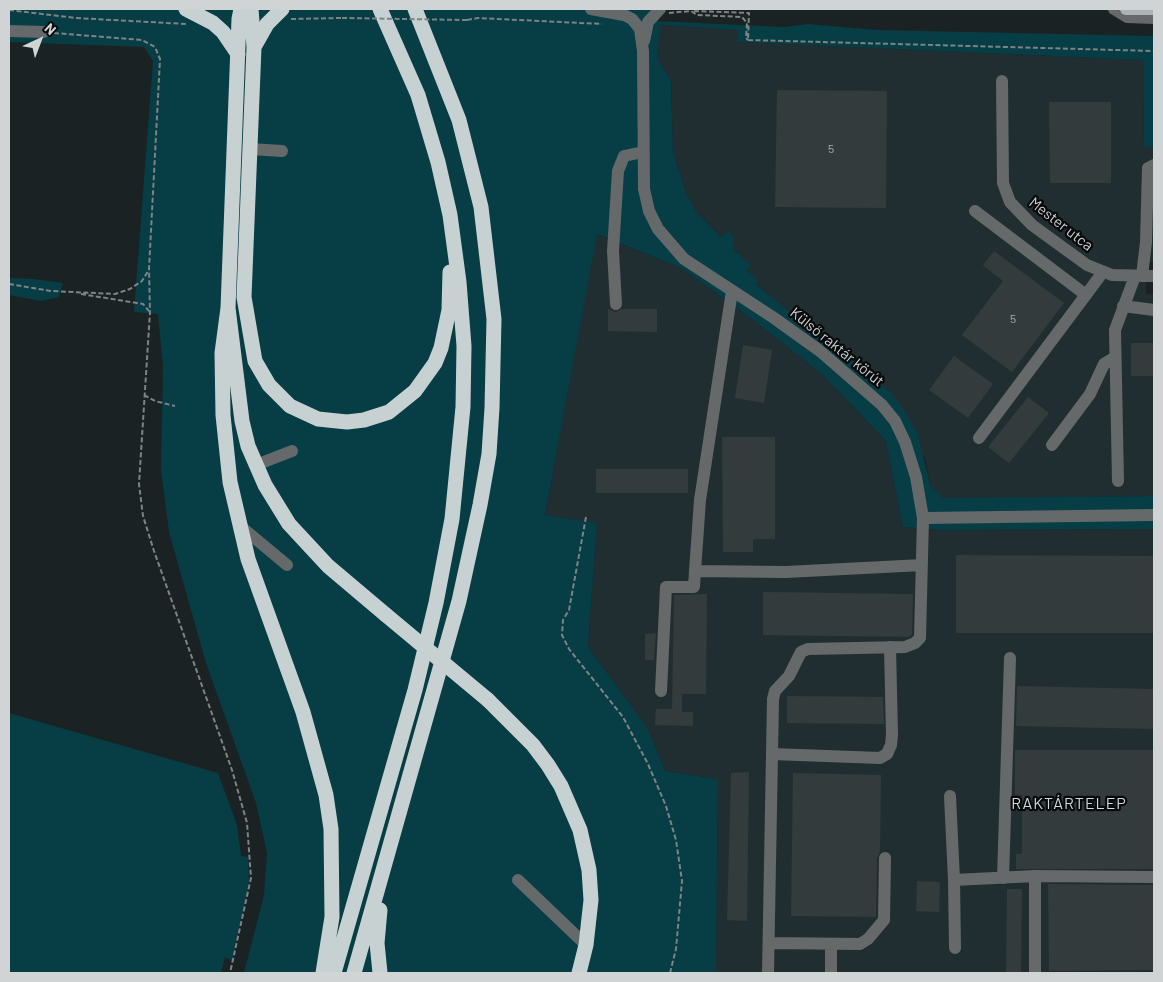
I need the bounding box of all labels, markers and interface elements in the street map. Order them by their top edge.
north arrow [15,15,65,65]
text: N [41,19,60,38]
house number: 5 [828,142,834,156]
street label: Mester utca [1025,193,1097,255]
street label: Külső raktár körút [786,304,888,390]
house number: 5 [1010,312,1016,326]
district label: RAKTÁRTELEP [1010,794,1128,814]

